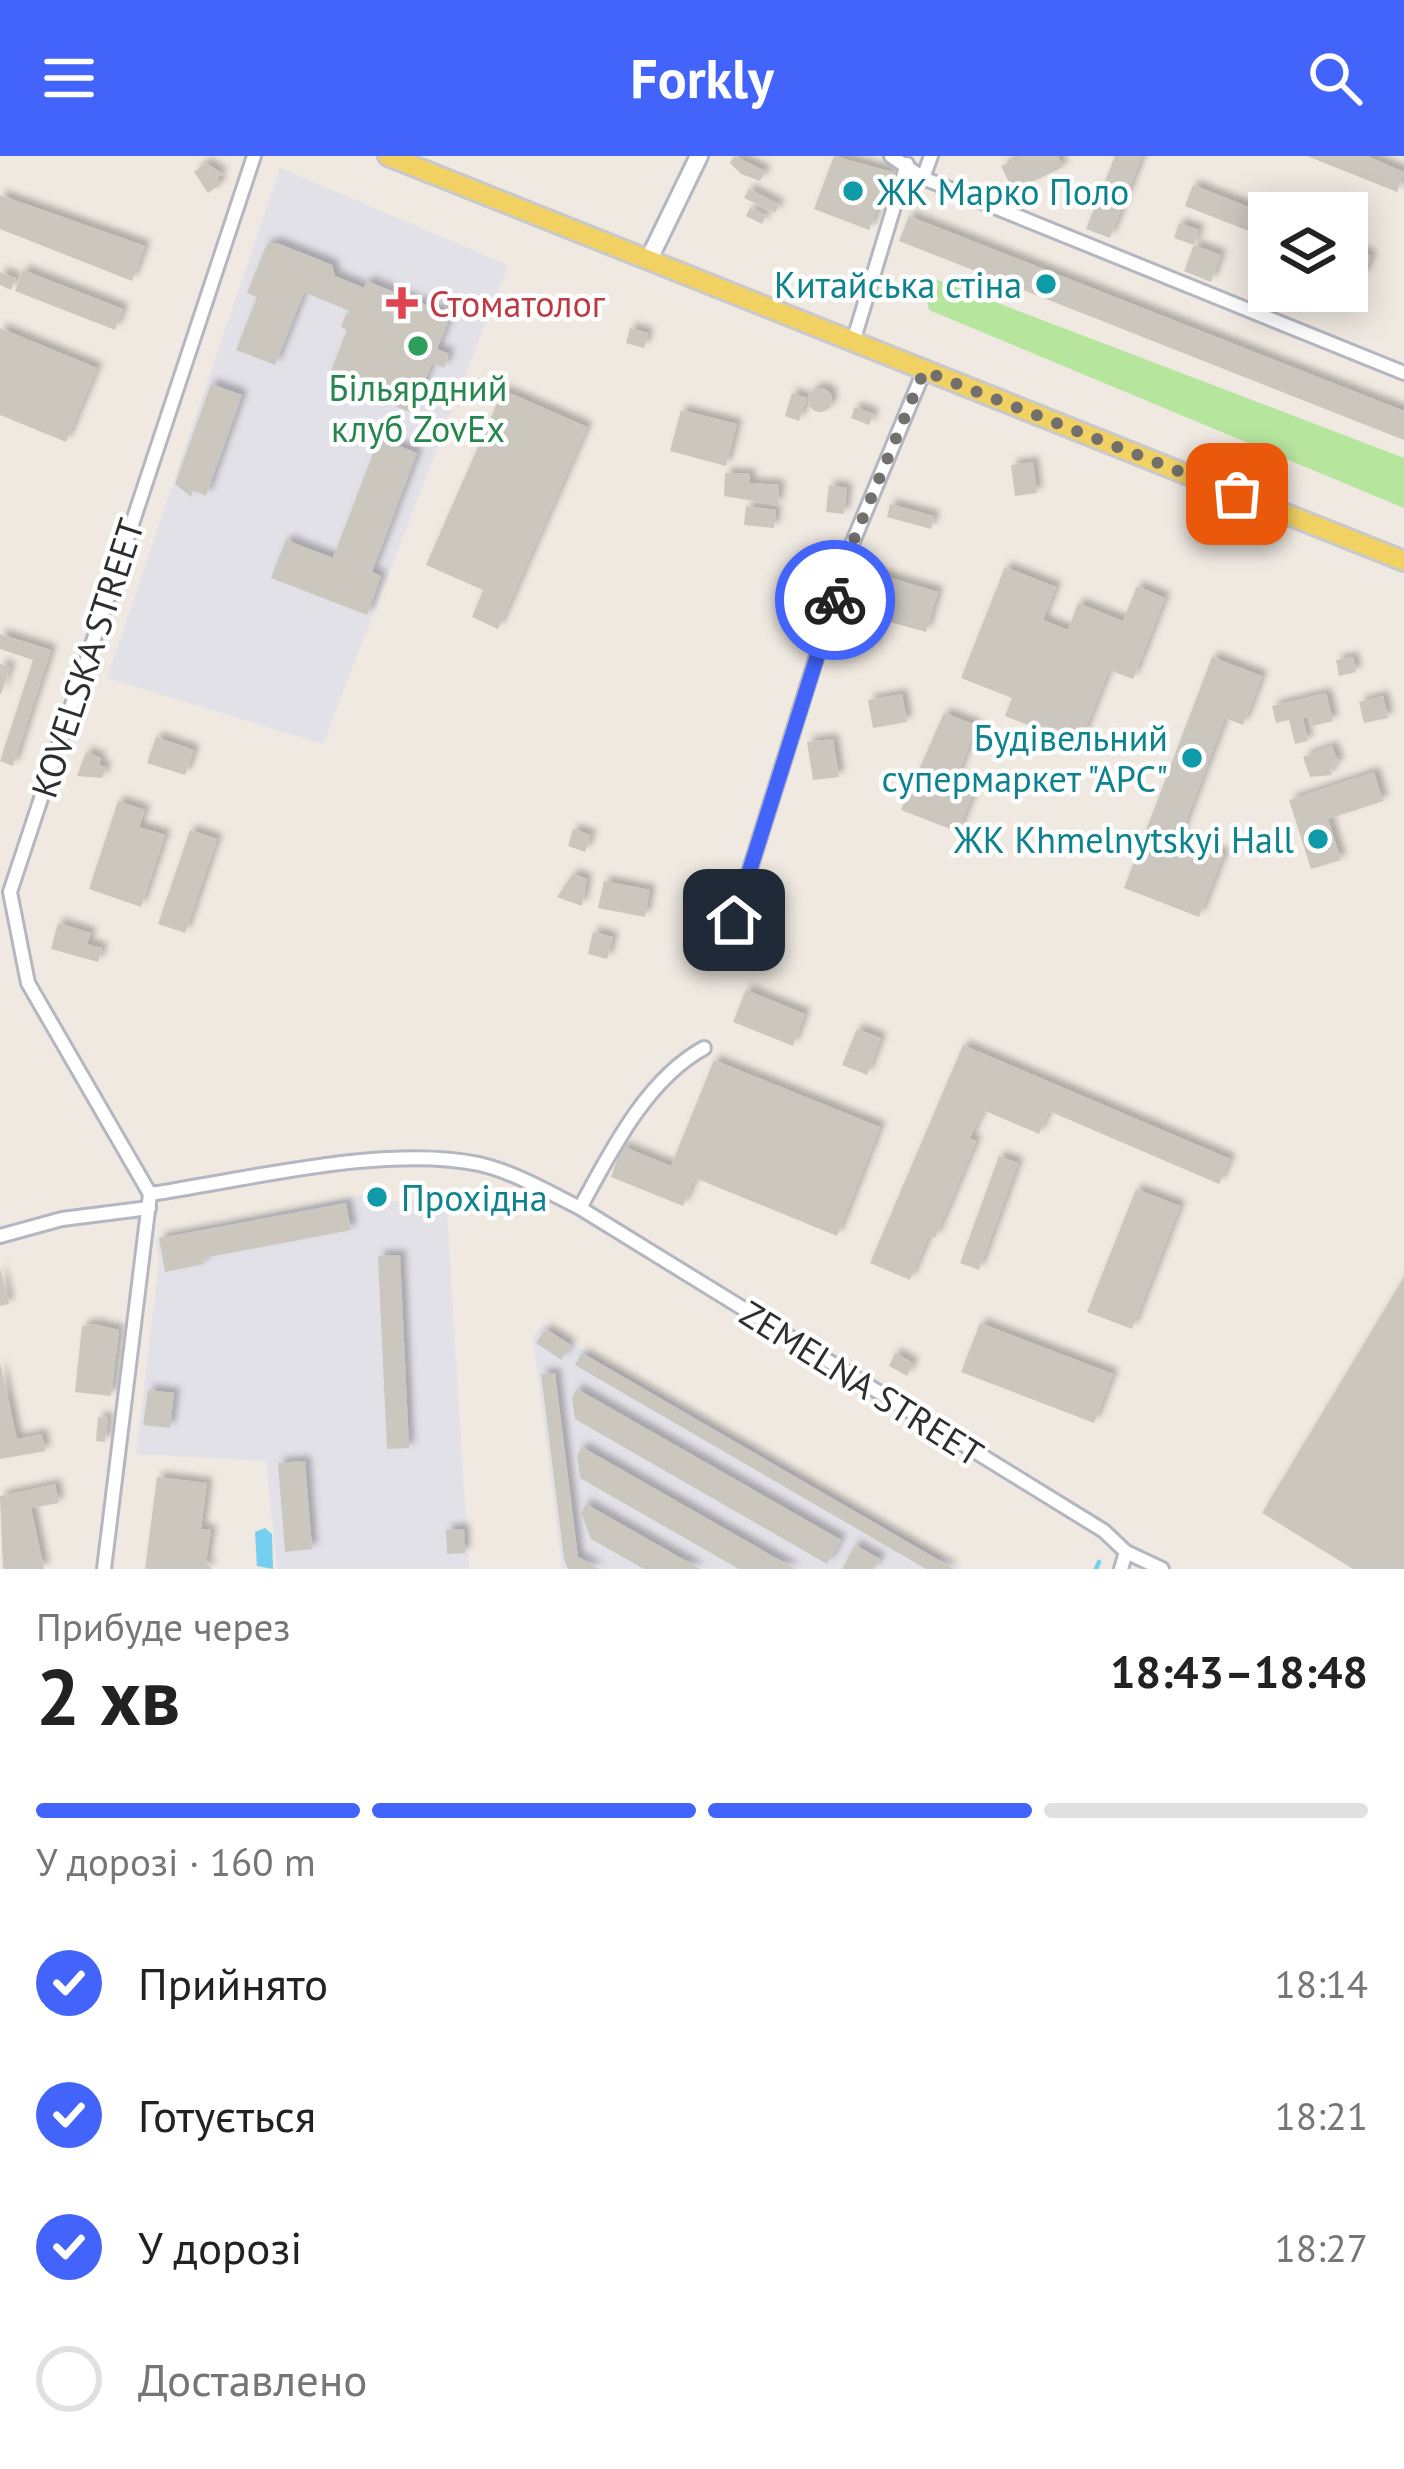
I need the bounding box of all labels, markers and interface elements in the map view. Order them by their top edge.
text: Forkly [630,43,774,113]
icon: menu [36,45,102,111]
icon: search [1302,45,1368,111]
place label: ЖК Марко Поло [876,168,1129,215]
marker: ЖК Марко Поло [840,178,866,204]
map controls [1248,192,1368,312]
button: layers [1248,192,1368,312]
place label: Китайська стіна [774,261,1022,308]
marker: Китайська стіна [1033,271,1059,297]
place label: Стоматолог [429,280,606,327]
marker: Стоматолог [386,287,418,319]
marker: Більярдний клуб ZovEx [405,333,431,359]
place label: Більярдний клуб ZovEx [329,364,507,452]
pin [1186,443,1288,545]
icon: bag [1204,461,1270,527]
street label: KOVELSKA STREET [20,513,154,803]
courier [775,540,895,660]
icon: bike [802,567,868,633]
place label: Будівельний супермаркет "АРС" [882,714,1168,802]
marker: Будівельний супермаркет "АРС" [1179,745,1205,771]
place label: ЖК Khmelnytskyi Hall [953,816,1294,863]
marker: ЖК Khmelnytskyi Hall [1305,826,1331,852]
pin [683,869,785,971]
icon: home [701,887,767,953]
place label: Прохідна [401,1174,548,1221]
marker: Прохідна [364,1184,390,1210]
street label: ZEMELNA STREET [732,1289,992,1477]
text: Прибуде через [36,1601,291,1652]
text: 18:43–18:48 [1110,1642,1368,1700]
text: 2 хв [36,1646,180,1747]
text: У дорозі · 160 m [36,1836,316,1887]
icon: check [36,1950,102,2016]
text: Прийнято [138,1954,328,2012]
text: 18:14 [1274,1958,1368,2009]
icon: check [36,2082,102,2148]
text: Готується [138,2086,316,2144]
text: 18:21 [1274,2090,1368,2141]
icon: check [36,2214,102,2280]
text: У дорозі [138,2218,302,2276]
text: 18:27 [1274,2222,1368,2273]
text: Доставлено [138,2350,367,2408]

